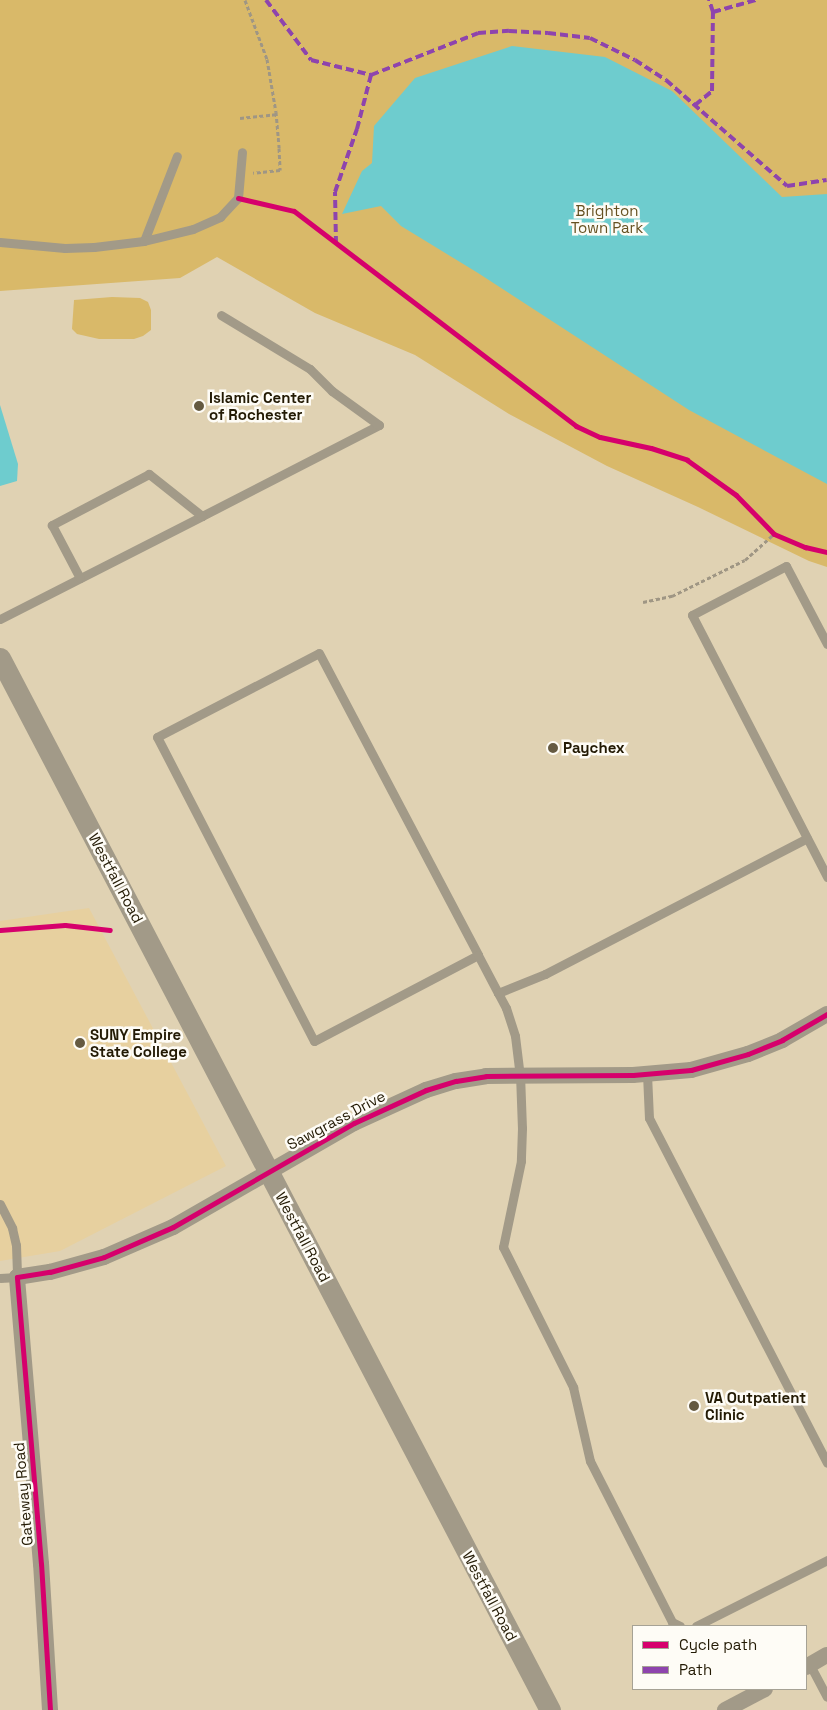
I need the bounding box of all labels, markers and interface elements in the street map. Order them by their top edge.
park label: Brighton Town Park [571,201,643,236]
place label: Islamic Center of Rochester [209,388,311,423]
marker: Islamic Center of Rochester [193,400,205,412]
place label: Paychex [563,739,625,757]
marker: Paychex [547,742,559,754]
street label: Westfall Road [85,830,147,926]
place label: SUNY Empire State College [90,1025,187,1060]
marker: SUNY Empire State College [74,1037,86,1049]
street label: Sawgrass Drive [284,1087,388,1153]
street label: Westfall Road [272,1189,334,1285]
place label: VA Outpatient Clinic [705,1388,806,1423]
marker: VA Outpatient Clinic [687,1399,701,1413]
street label: Gateway Road [10,1442,36,1546]
street label: Westfall Road [459,1548,521,1644]
legend [632,1625,807,1690]
text: Cycle path [679,1635,757,1654]
text: Path [679,1660,712,1679]

